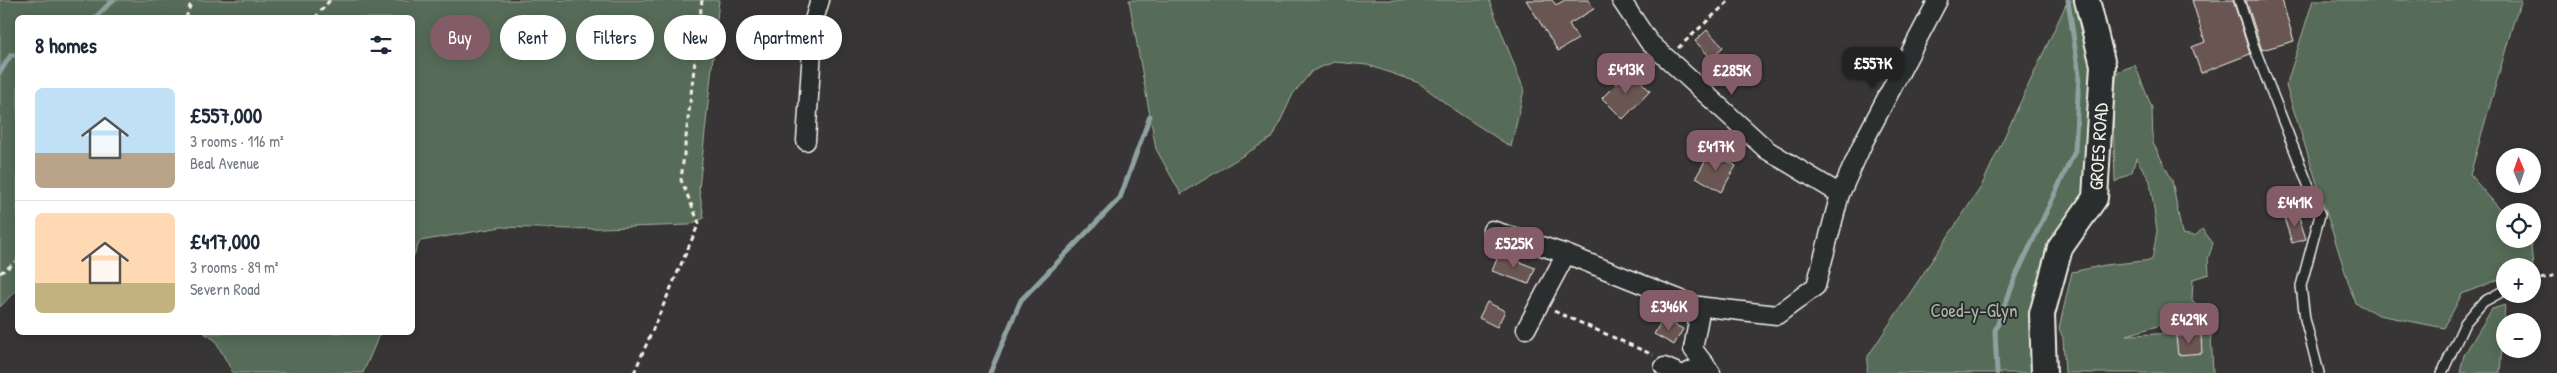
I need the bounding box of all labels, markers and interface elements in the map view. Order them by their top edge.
chip: Buy [430,15,490,60]
chip: Rent [500,15,566,60]
chip: Filters [576,15,654,60]
chip: New [664,15,726,60]
chip: Apartment [736,15,842,60]
text: 8 homes [35,31,97,60]
icon: filters [367,31,395,59]
pin: £557K [1838,46,1908,89]
pin: £413K [1591,52,1661,95]
text: £557K [1854,52,1892,74]
pin: £285K [1697,54,1767,96]
text: £413K [1608,58,1644,80]
text: £285K [1713,59,1751,81]
text: £557,000 [190,101,262,130]
street label: GROES ROAD [2082,102,2114,191]
icon: home [75,108,135,168]
text: 3 rooms · 116 m² [190,130,284,152]
pin: £417K [1681,130,1751,172]
text: £417K [1698,135,1734,157]
north arrow [2496,148,2541,192]
map controls [2496,148,2541,358]
text: Beal Avenue [190,152,259,174]
pin: £441K [2260,186,2330,228]
text: £441K [2278,191,2312,213]
button: locate [2496,203,2541,248]
pin: £525K [1479,226,1549,269]
text: £417,000 [190,227,260,256]
text: £525K [1495,232,1533,254]
icon: home [75,233,135,293]
text: 3 rooms · 89 m² [190,256,279,278]
button: + [2496,258,2541,303]
text: Severn Road [190,278,260,300]
pin: £346K [1634,290,1704,332]
text: £346K [1651,295,1687,317]
park label: Coed-y-Glyn [1930,297,2018,323]
pin: £429K [2154,302,2224,345]
text: £429K [2171,308,2207,330]
button: − [2496,313,2541,358]

